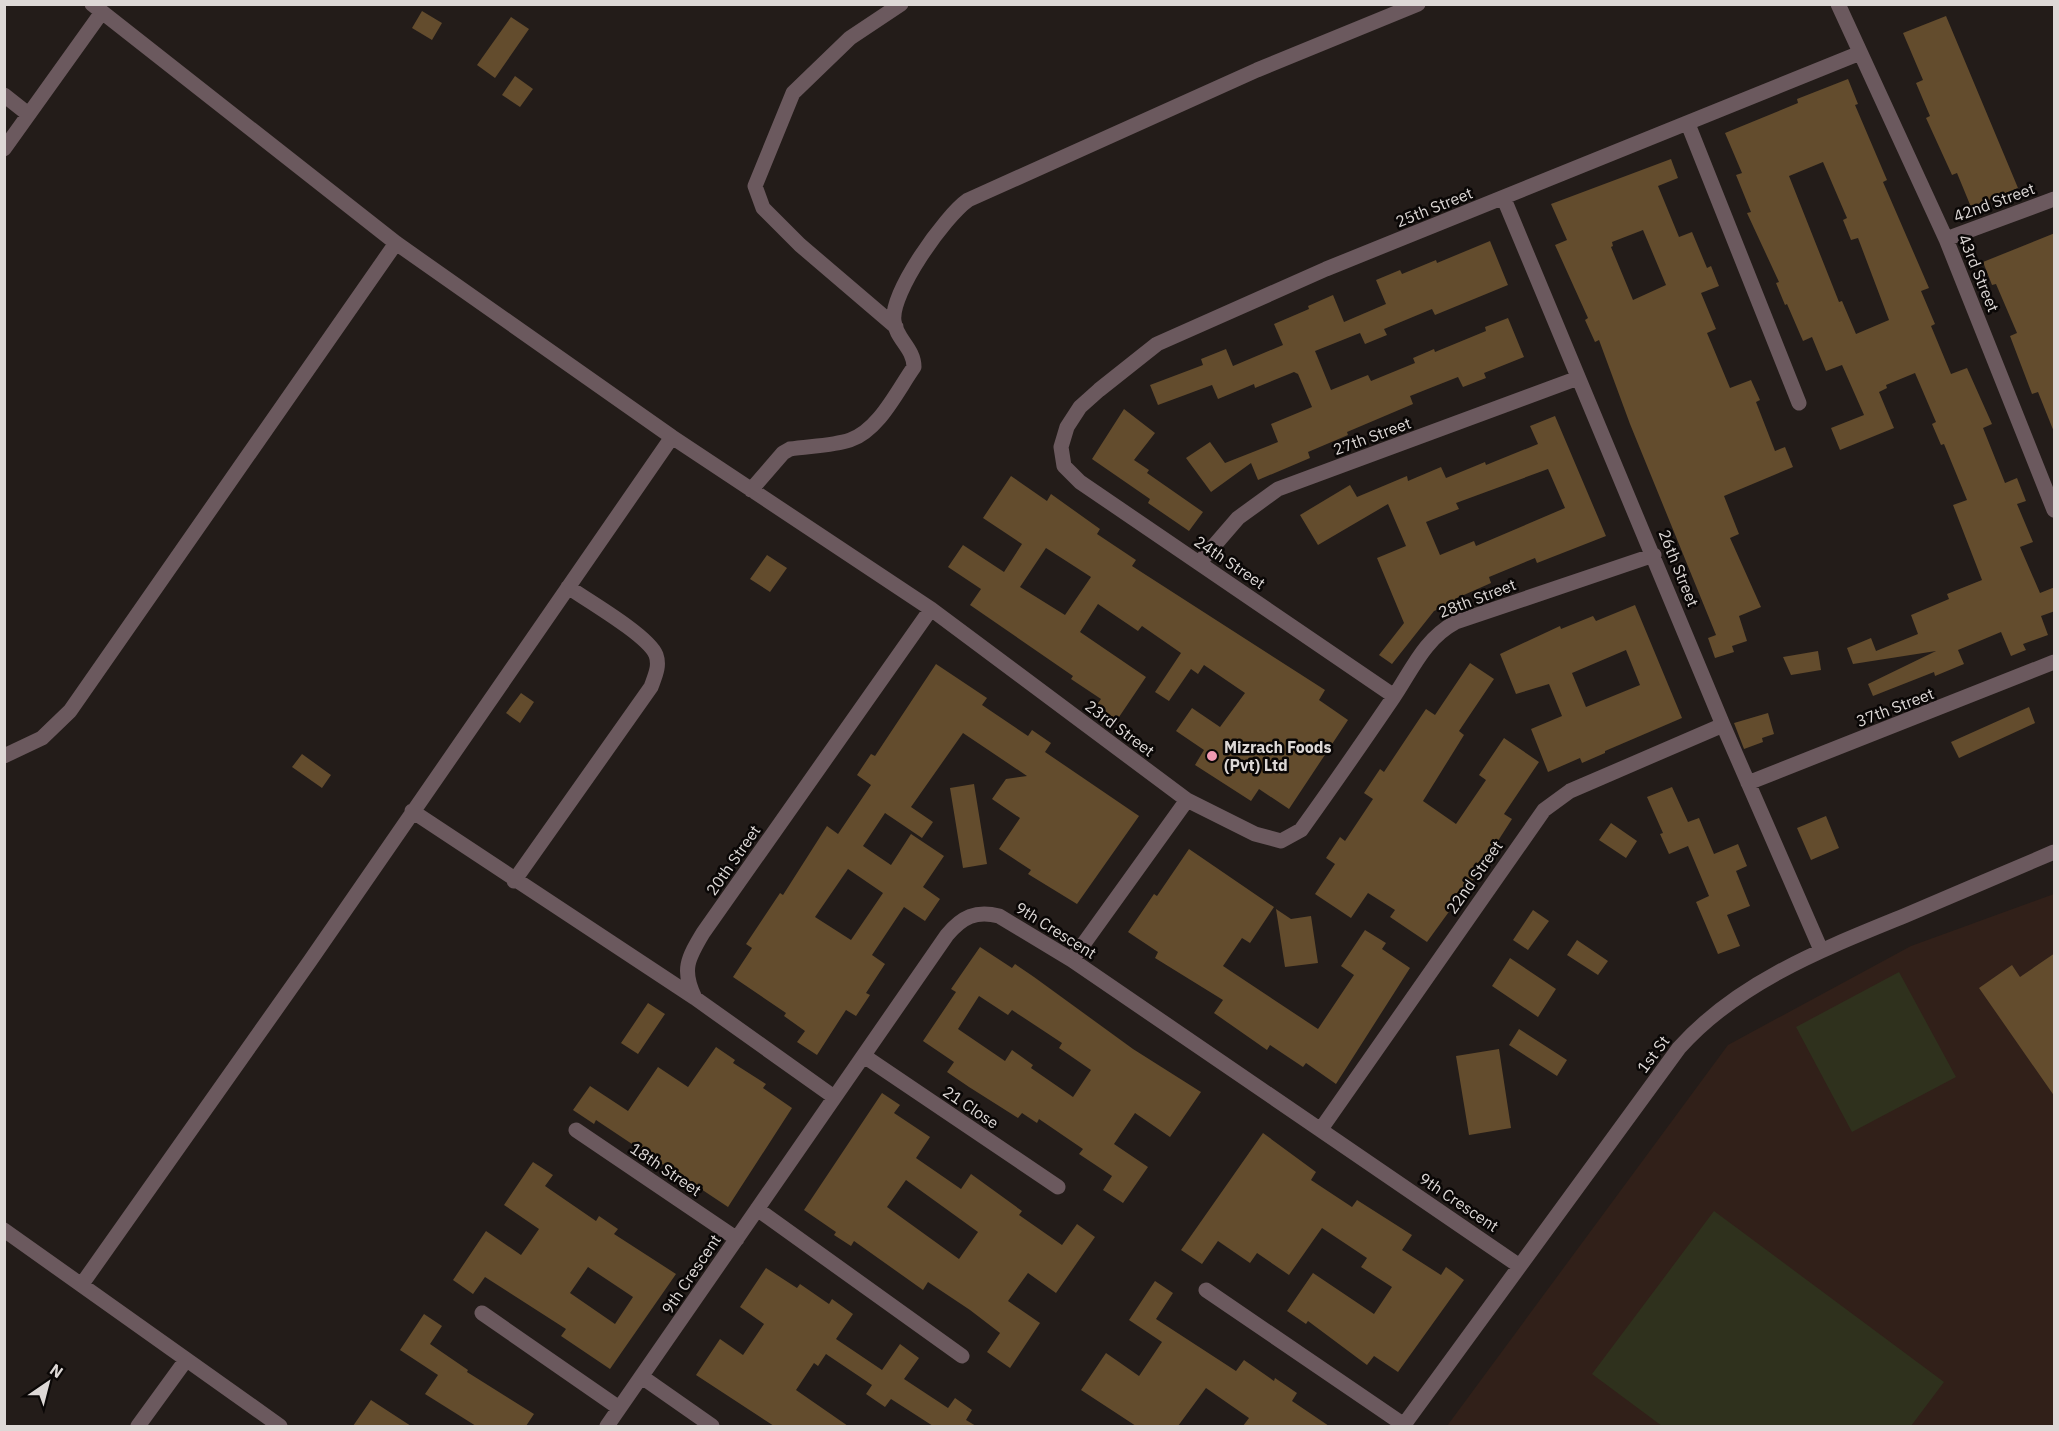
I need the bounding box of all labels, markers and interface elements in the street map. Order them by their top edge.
street label: 42nd Street [1951,178,2037,226]
street label: 25th Street [1392,182,1476,232]
street label: 43rd Street [1954,231,2004,315]
street label: 27th Street [1330,413,1414,459]
street label: 26th Street [1654,526,1704,610]
street label: 24th Street [1191,531,1269,593]
street label: 28th Street [1435,574,1519,622]
street label: 37th Street [1853,683,1937,731]
street label: 23rd Street [1081,695,1159,761]
place label: Mizrach Foods (Pvt) Ltd [1224,737,1332,775]
marker: Mizrach Foods (Pvt) Ltd [1205,749,1219,763]
street label: 20th Street [701,821,765,899]
street label: 22nd Street [1441,836,1507,918]
street label: 9th Crescent [1012,897,1100,963]
street label: 1st St [1632,1031,1674,1077]
street label: 21 Close [939,1081,1003,1133]
street label: 18th Street [627,1138,705,1200]
street label: 9th Crescent [1415,1168,1503,1236]
street label: 9th Crescent [657,1230,725,1318]
north arrow [18,1353,78,1413]
text: N [46,1359,67,1382]

